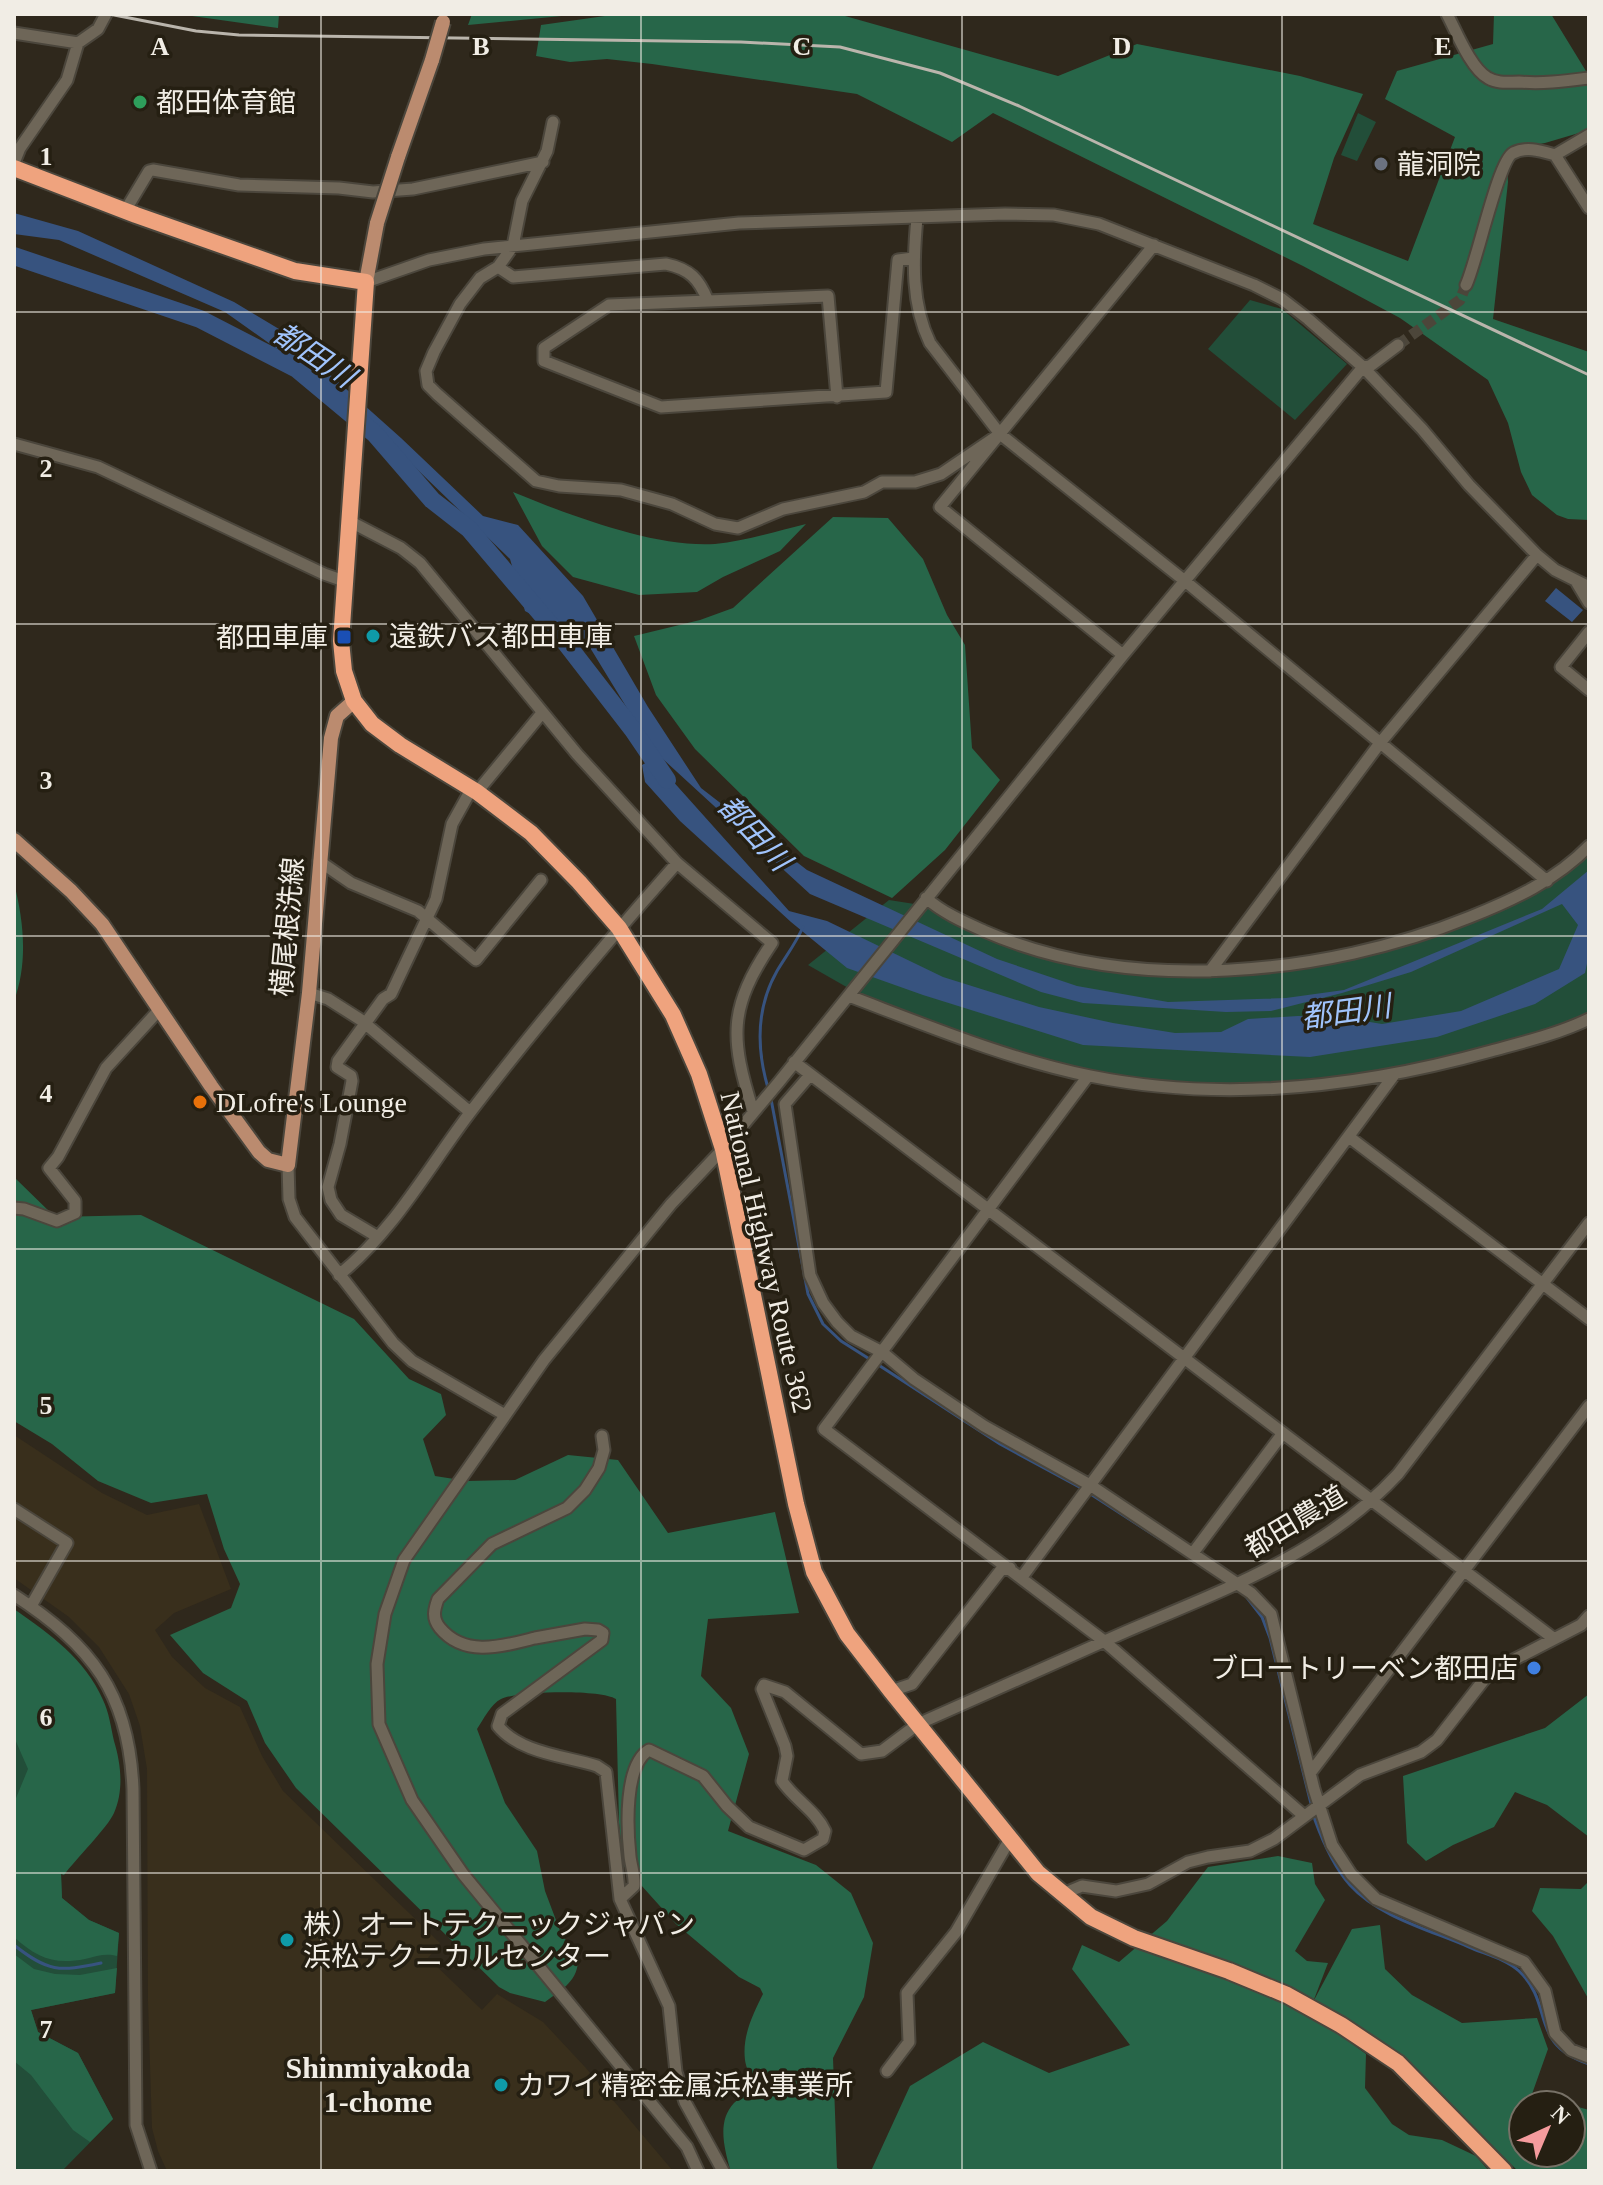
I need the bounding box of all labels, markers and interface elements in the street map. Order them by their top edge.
text: A [151,32,170,61]
text: B [472,32,490,61]
text: C [793,32,811,61]
text: D [1113,32,1131,61]
text: E [1434,32,1452,61]
place label: 都田体育館 [156,87,296,118]
marker: 都田体育館 [131,93,149,111]
text: 1 [40,142,53,171]
place label: 龍洞院 [1397,149,1481,180]
marker: 龍洞院 [1372,155,1390,173]
water label: 都田川 [268,316,363,395]
text: 2 [40,454,53,483]
place label: 遠鉄バス都田車庫 [389,621,613,652]
place label: 都田車庫 [216,622,328,653]
marker: 遠鉄バス都田車庫 [364,627,382,645]
marker: 都田車庫 [335,628,353,646]
text: 3 [40,766,53,795]
water label: 都田川 [712,788,799,879]
street label: 横尾根洗線 [266,856,309,998]
water label: 都田川 [1299,988,1396,1034]
text: 4 [40,1079,53,1108]
place label: DLofre's Lounge [216,1087,407,1118]
street label: National Highway Route 362 [714,1088,819,1416]
marker: DLofre's Lounge [191,1093,209,1111]
text: 5 [40,1391,53,1420]
street label: 都田農道 [1239,1479,1351,1564]
place label: ブロートリーベン都田店 [1210,1653,1518,1684]
marker: ブロートリーベン都田店 [1525,1659,1543,1677]
text: 6 [40,1703,53,1732]
place label: 株）オートテクニックジャパン 浜松テクニカルセンター [303,1909,695,1972]
marker: 株）オートテクニックジャパン 浜松テクニカルセンター [278,1931,296,1949]
text: 7 [40,2015,53,2044]
district label: Shinmiyakoda 1-chome [285,2051,471,2118]
place label: カワイ精密金属浜松事業所 [517,2070,853,2101]
marker: カワイ精密金属浜松事業所 [492,2076,510,2094]
north arrow [1507,2089,1587,2169]
text: N [1546,2100,1575,2130]

